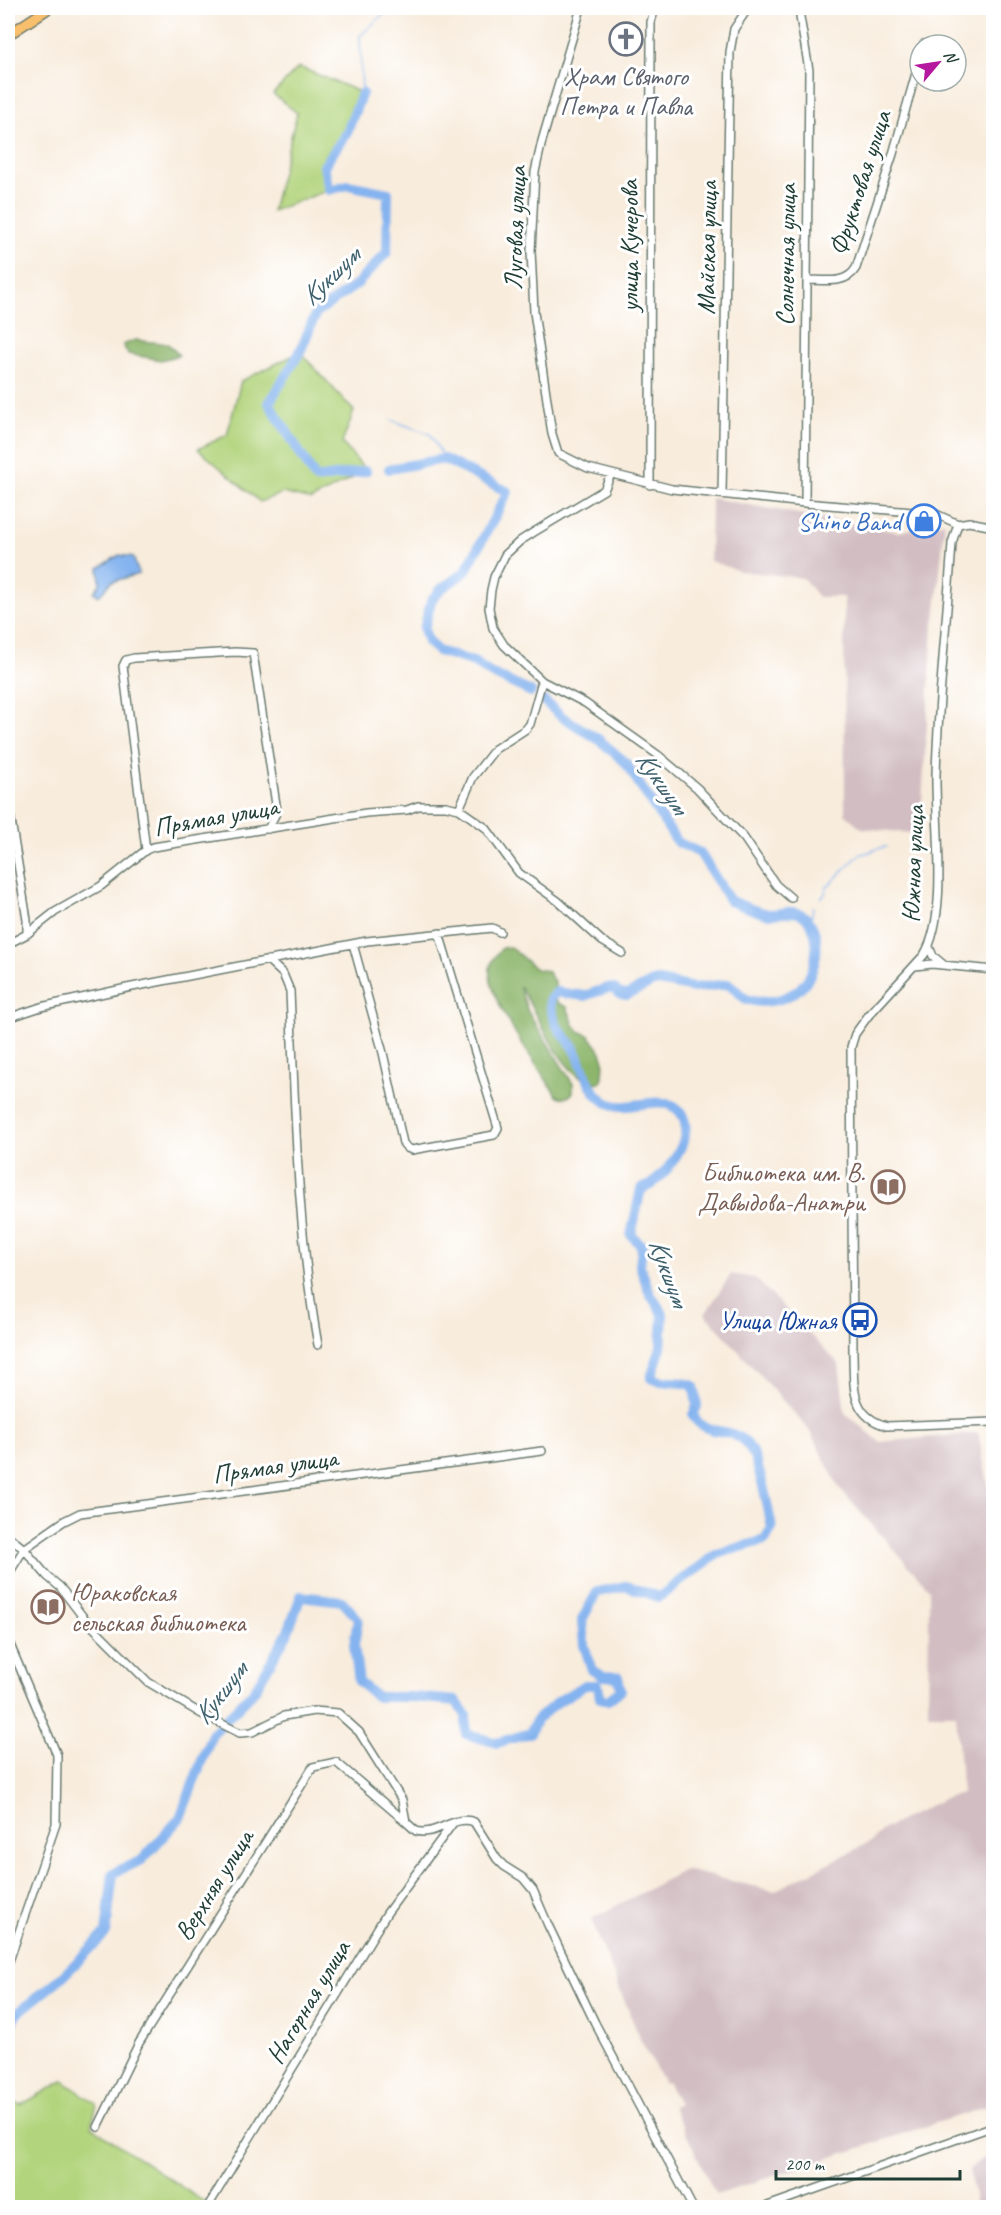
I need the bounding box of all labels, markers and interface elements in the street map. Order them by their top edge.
church icon: Храм Святого Петра и Павла [608,21,644,57]
north arrow [908,33,968,93]
text: N [939,47,963,68]
place label: Храм Святого Петра и Павла [560,60,694,123]
street label: Фруктовая улица [821,105,899,259]
street label: Луговая улица [496,164,534,290]
street label: улица Кучерова [613,178,646,314]
street label: Майская улица [689,179,725,315]
street label: Солнечная улица [768,182,804,326]
water label: Кукшум [293,237,370,312]
shop icon: Shino Band [906,503,942,539]
place label: Shino Band [798,505,905,538]
water label: Кукшум [628,744,698,823]
street label: Прямая улица [151,789,283,844]
street label: Южная улица [894,803,932,923]
place label: Библиотека им. В. Давыдова-Анатри [698,1156,866,1219]
library icon: Библиотека им. В. Давыдова-Анатри [870,1169,906,1205]
water label: Кукшум [641,1233,698,1314]
bus stop icon: Улица Южная [842,1302,878,1338]
place label: Улица Южная [719,1304,839,1337]
street label: Прямая улица [210,1441,342,1491]
place label: Юраковская сельская библиотека [71,1576,247,1639]
library icon: Юраковская сельская библиотека [30,1589,66,1625]
water label: Кукшум [185,1652,257,1731]
street label: Верхняя улица [167,1821,262,1947]
street label: Нагорная улица [258,1933,359,2070]
scale bar [776,2143,960,2181]
text: 200 m [785,2153,826,2175]

